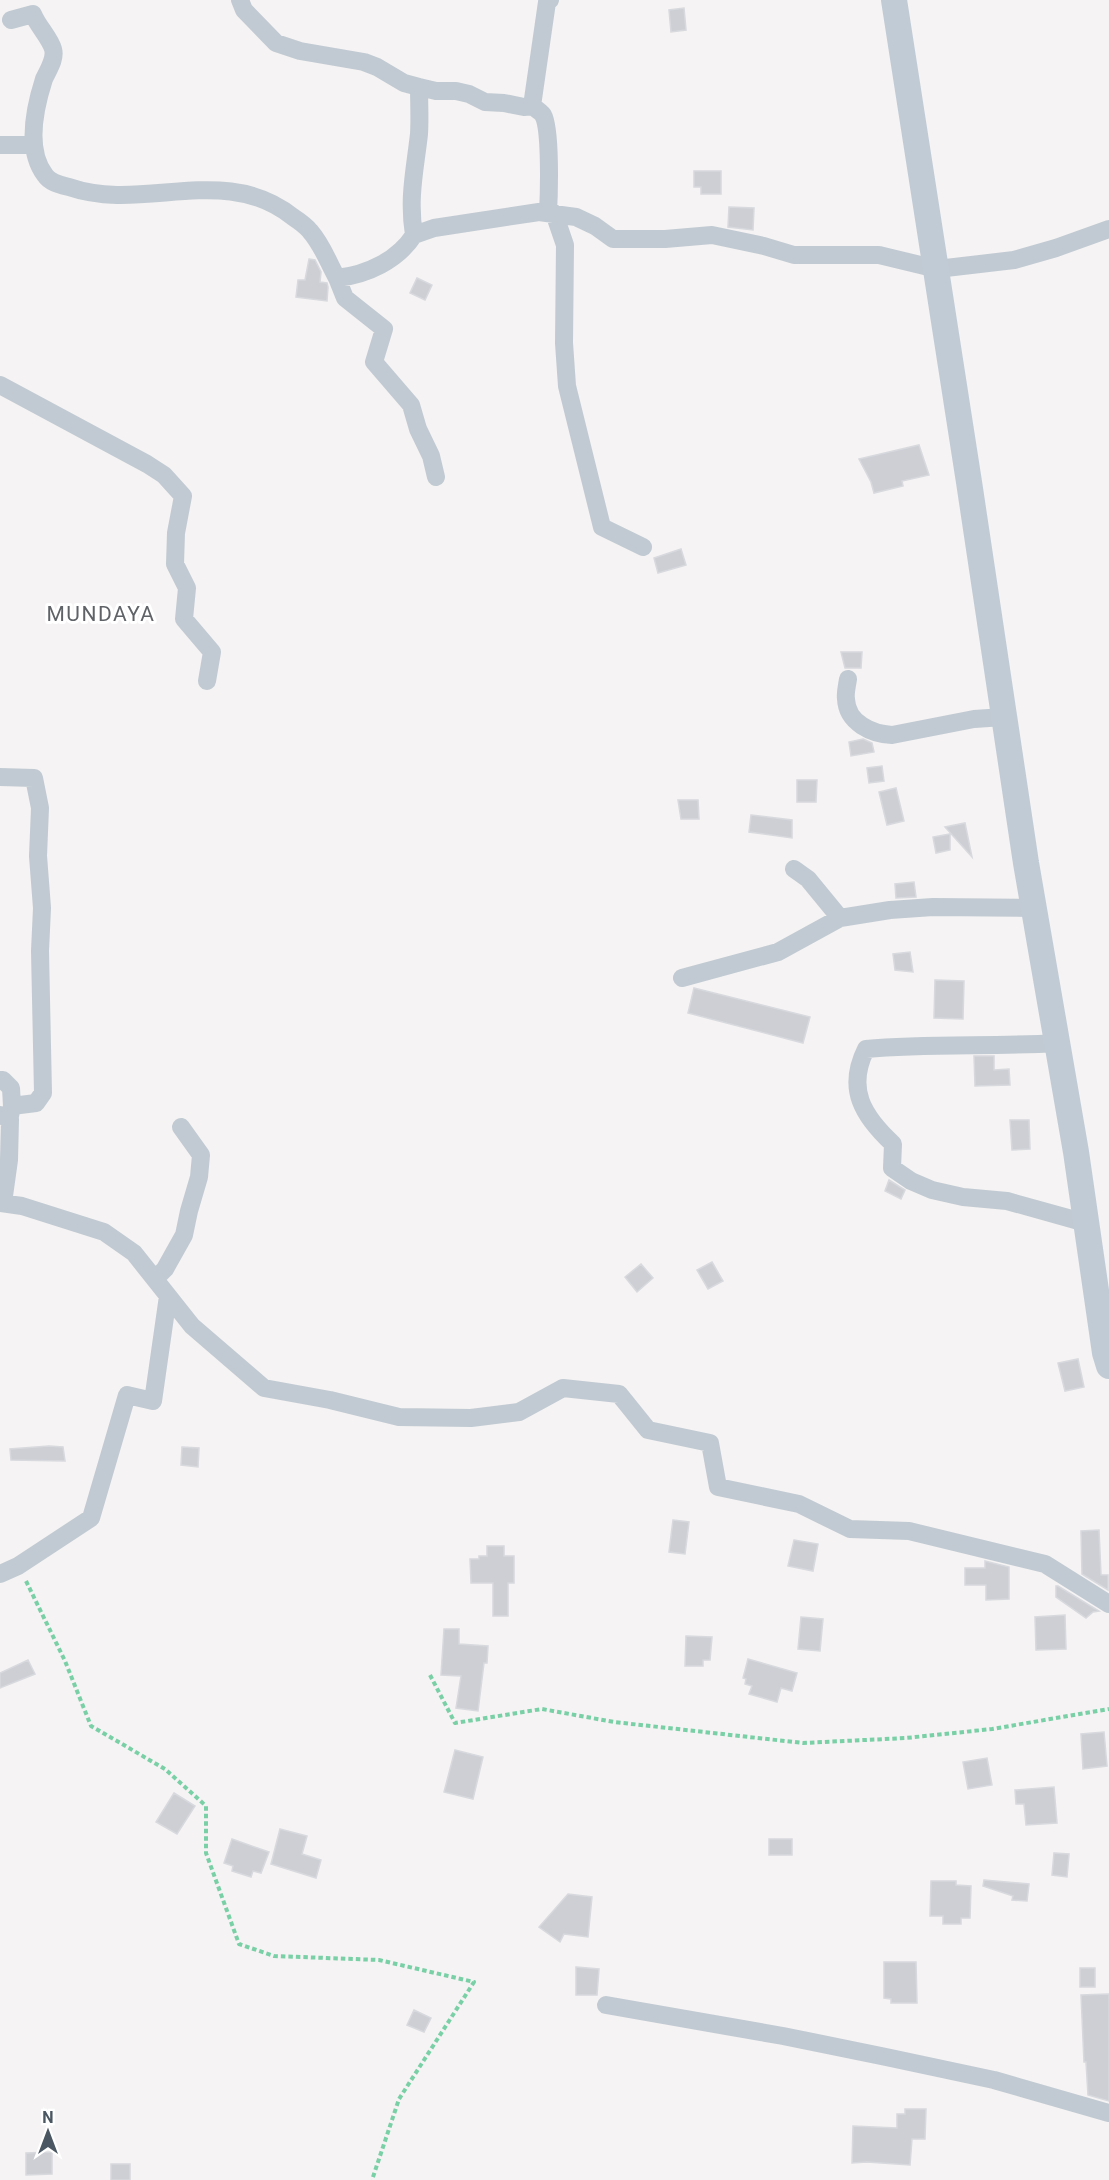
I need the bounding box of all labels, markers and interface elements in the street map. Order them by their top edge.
district label: MUNDAYA [46,602,156,626]
north arrow [18,2102,78,2162]
text: N [42,2108,54,2127]

